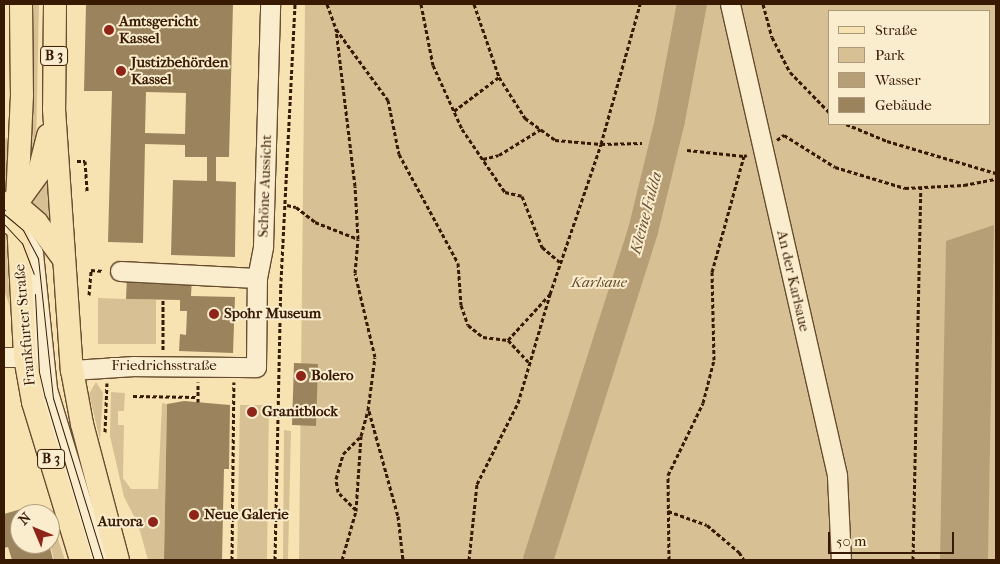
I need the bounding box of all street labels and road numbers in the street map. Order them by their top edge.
road number: B 3 [39,44,69,68]
street label: Schöne Aussicht [254,134,276,238]
street label: An der Karlsaue [773,229,813,333]
street label: Frankfurter Straße [11,263,39,387]
street label: Friedrichsstraße [111,357,217,375]
road number: B 3 [36,448,66,470]

